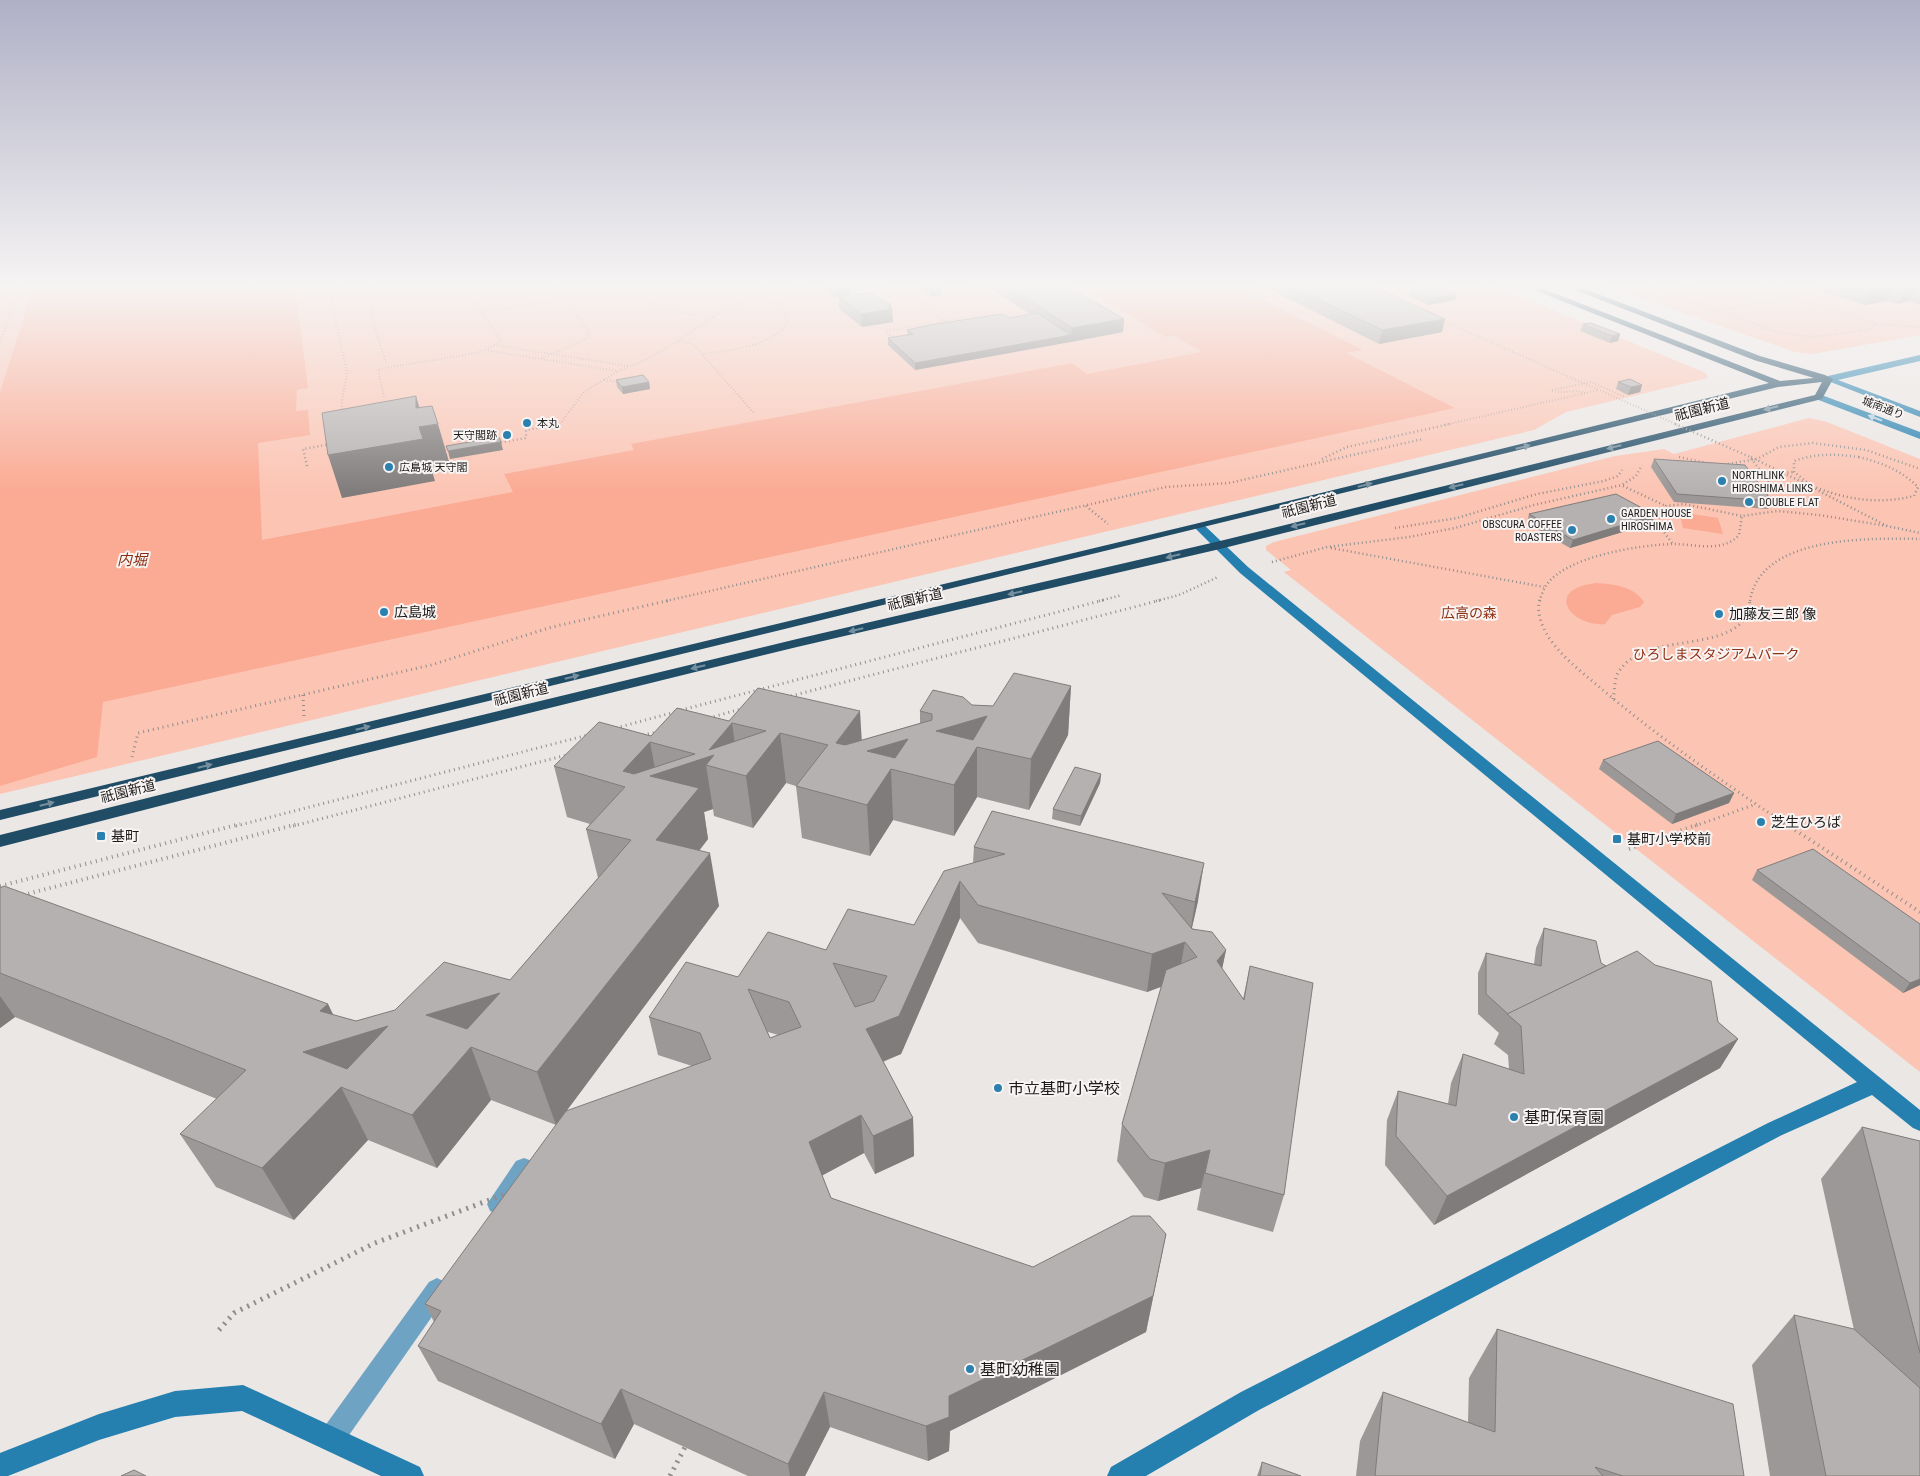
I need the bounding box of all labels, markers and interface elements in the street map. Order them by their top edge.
street label: 祇園新道 [1673,394,1731,424]
street label: 城南通り [1860,394,1906,422]
one-way arrow [1764,404,1779,412]
one-way arrow [1867,414,1882,422]
marker: 本丸 [521,417,533,429]
place label: 本丸 [537,417,559,430]
place label: 天守閣跡 [453,429,497,442]
marker: 天守閣跡 [501,429,513,441]
one-way arrow [1516,443,1531,451]
one-way arrow [1606,443,1621,451]
marker: 広島城 天守閣 [383,461,395,473]
place label: 広島城 天守閣 [399,461,468,474]
place label: NORTHLINK HIROSHIMA LINKS [1732,469,1813,495]
marker: NORTHLINK HIROSHIMA LINKS [1716,475,1728,487]
one-way arrow [1358,481,1373,489]
one-way arrow [1448,482,1463,490]
street label: 祇園新道 [1280,491,1338,521]
marker: DOUBLE FLAT [1743,496,1755,508]
place label: DOUBLE FLAT [1759,496,1820,509]
place label: GARDEN HOUSE HIROSHIMA [1621,507,1692,533]
marker: GARDEN HOUSE HIROSHIMA [1605,513,1617,525]
place label: OBSCURA COFFEE ROASTERS [1482,518,1563,544]
one-way arrow [1291,521,1306,529]
marker: OBSCURA COFFEE ROASTERS [1566,524,1578,536]
water label: 内堀 [117,551,149,569]
one-way arrow [1165,552,1180,560]
street label: 祇園新道 [886,585,944,613]
one-way arrow [1007,589,1022,597]
place label: 広島城 [394,604,436,620]
park label: 広高の森 [1441,605,1497,621]
marker: 広島城 [378,606,390,618]
place label: 加藤友三郎 像 [1729,606,1816,622]
marker: 加藤友三郎 像 [1713,608,1725,620]
one-way arrow [849,626,864,634]
park label: ひろしまスタジアムパーク [1632,646,1800,662]
one-way arrow [691,663,706,671]
one-way arrow [565,673,580,681]
street label: 祇園新道 [492,679,550,709]
one-way arrow [356,724,371,732]
one-way arrow [198,762,213,770]
street label: 祇園新道 [99,776,157,806]
one-way arrow [40,800,55,808]
place label: 芝生ひろば [1771,814,1841,830]
marker: 芝生ひろば [1755,816,1767,828]
place label: 基町 [111,828,139,844]
marker: 基町 [95,830,107,842]
place label: 基町小学校前 [1627,831,1711,847]
marker: 基町小学校前 [1611,833,1623,845]
place label: 市立基町小学校 [1008,1079,1120,1098]
marker: 市立基町小学校 [992,1082,1004,1094]
place label: 基町保育園 [1524,1108,1604,1127]
marker: 基町保育園 [1508,1111,1520,1123]
place label: 基町幼稚園 [980,1360,1060,1379]
marker: 基町幼稚園 [964,1363,976,1375]

